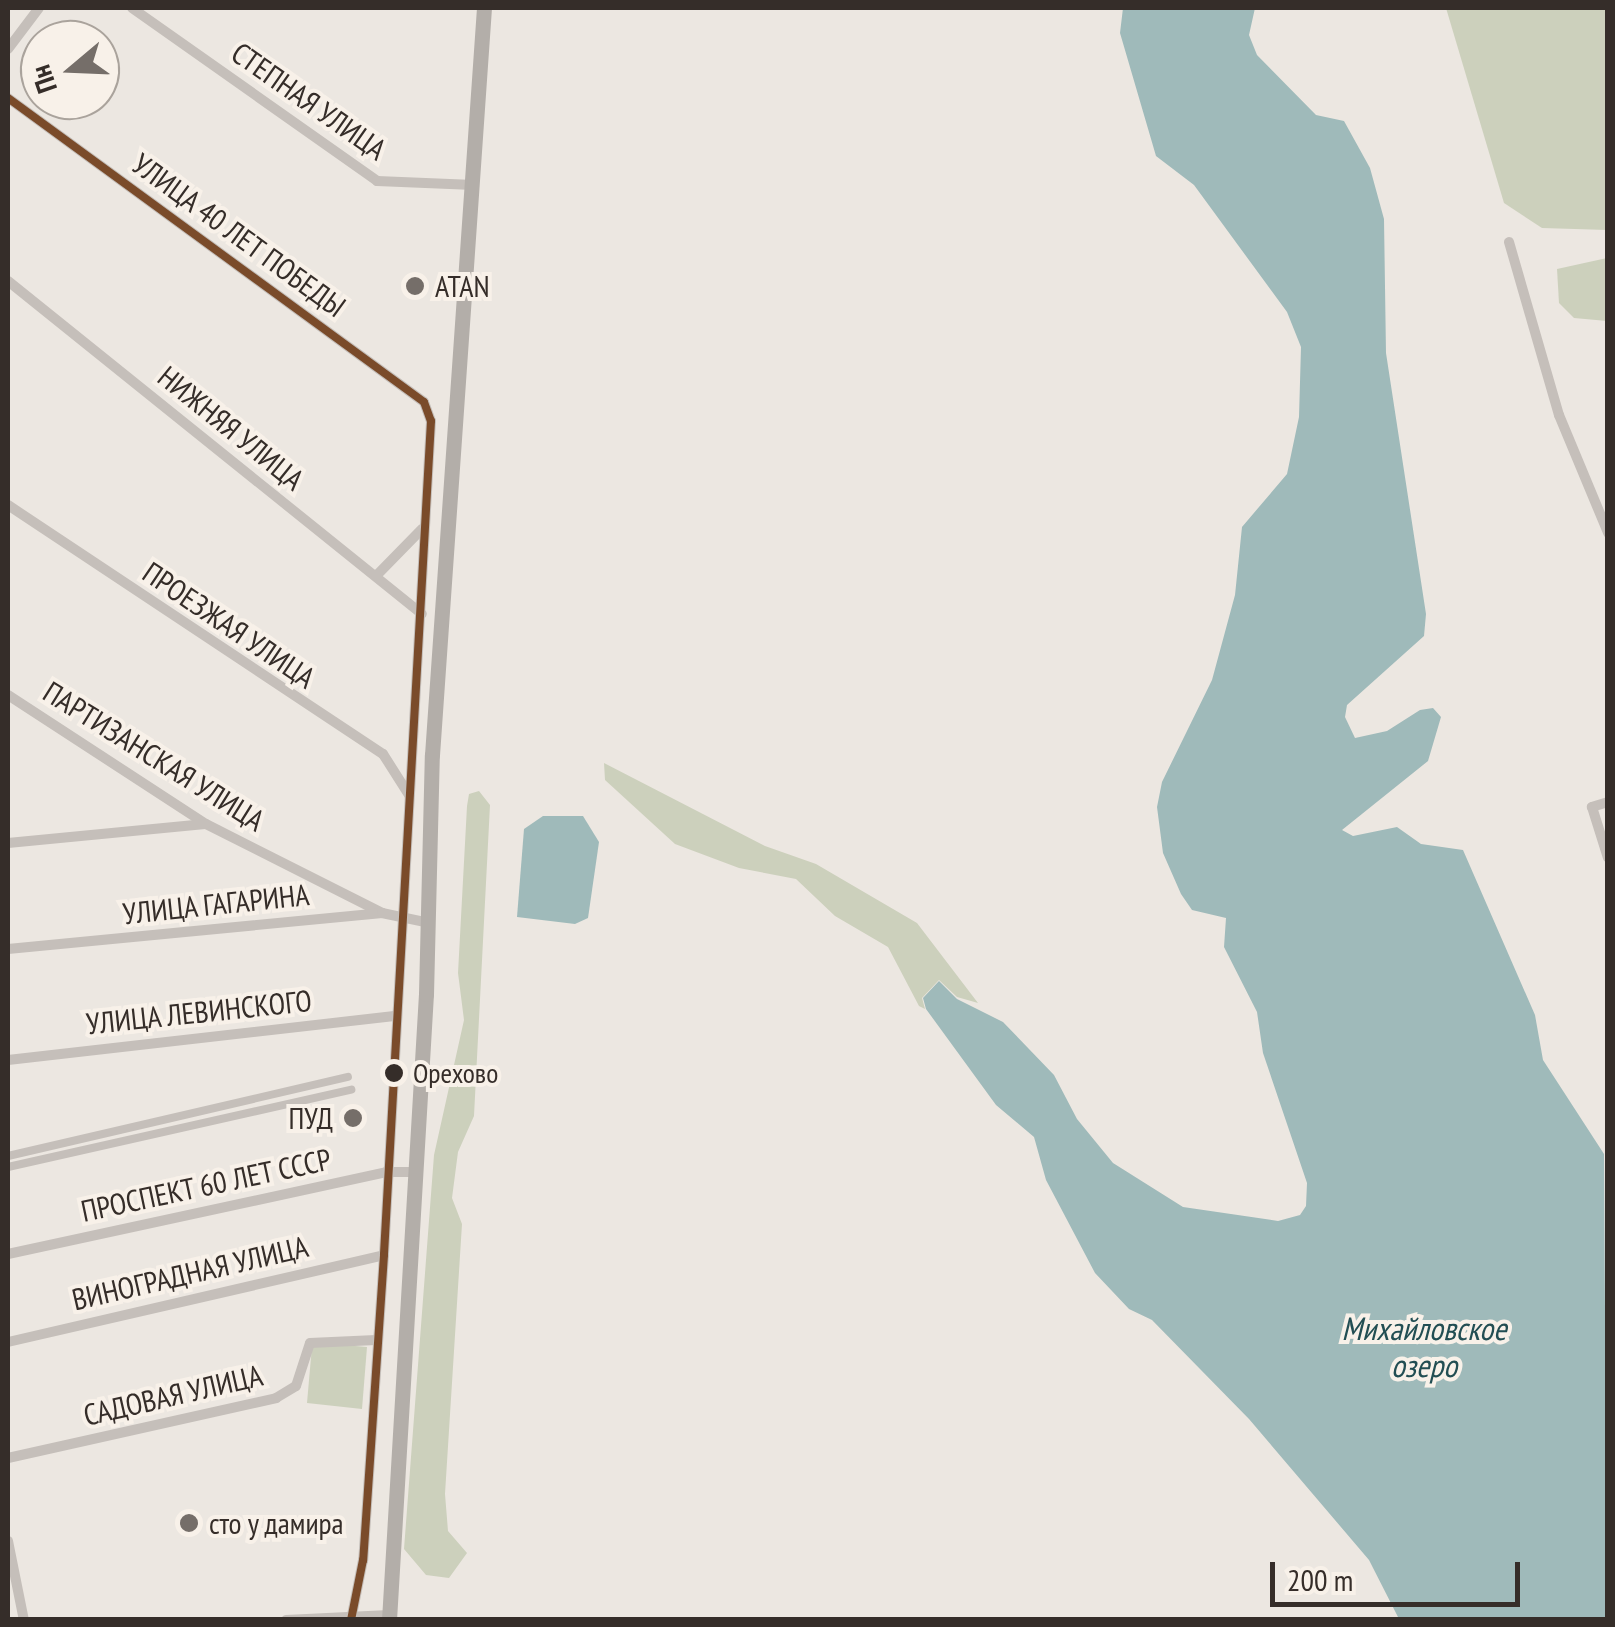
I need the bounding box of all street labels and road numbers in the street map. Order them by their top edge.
street label: СТЕПНАЯ УЛИЦА [225,34,393,168]
street label: УЛИЦА 40 ЛЕТ ПОБЕДЫ [125,145,353,325]
street label: НИЖНЯЯ УЛИЦА [151,358,311,498]
street label: ПРОЕЗЖАЯ УЛИЦА [136,554,322,696]
street label: ПАРТИЗАНСКАЯ УЛИЦА [37,673,271,839]
street label: УЛИЦА ГАГАРИНА [121,876,311,932]
street label: УЛИЦА ЛЕВИНСКОГО [84,982,314,1042]
street label: ПРОСПЕКТ 60 ЛЕТ СССР [77,1141,335,1229]
street label: ВИНОГРАДНАЯ УЛИЦА [68,1228,312,1318]
street label: САДОВАЯ УЛИЦА [80,1357,266,1433]

